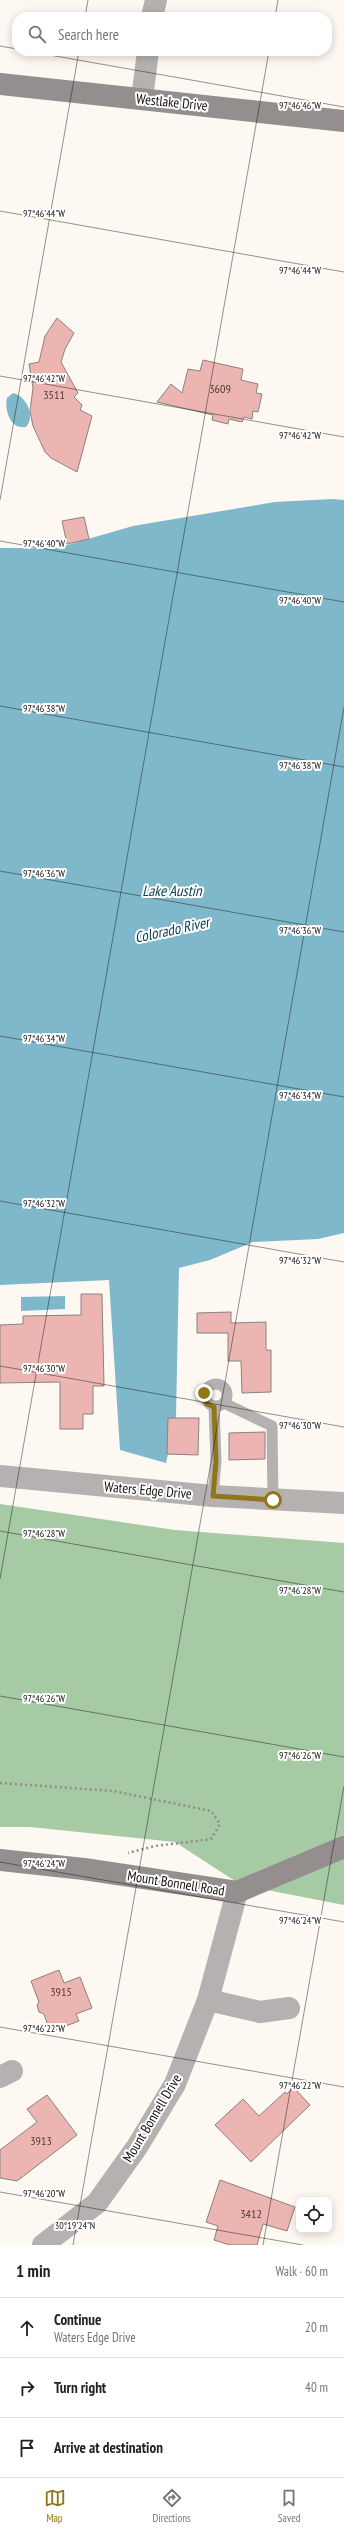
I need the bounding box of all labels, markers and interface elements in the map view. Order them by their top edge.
search box [12,12,332,56]
icon: search [26,23,48,45]
text: Search here [58,25,119,44]
street label: Westlake Drive [135,89,209,115]
text: 97°46'46"W [279,99,321,112]
text: 97°46'44"W [23,207,65,220]
text: 97°46'44"W [279,264,321,277]
text: 97°46'42"W [23,372,65,385]
house number: 3609 [209,381,231,396]
house number: 3511 [43,387,65,402]
text: 97°46'42"W [279,429,321,442]
text: 97°46'40"W [23,537,65,550]
text: 97°46'40"W [279,594,321,607]
text: 97°46'38"W [23,702,65,715]
text: 97°46'38"W [279,759,321,772]
text: 97°46'36"W [23,867,65,880]
water label: Lake Austin [142,881,203,900]
water label: Colorado River [133,912,213,947]
text: 97°46'36"W [279,924,321,937]
text: 97°46'34"W [23,1032,65,1045]
text: 97°46'34"W [279,1089,321,1102]
text: 97°46'32"W [23,1197,65,1210]
text: 97°46'32"W [279,1254,321,1267]
text: 97°46'30"W [23,1362,65,1375]
route end [195,1384,213,1402]
text: 97°46'30"W [279,1419,321,1432]
street label: Waters Edge Drive [103,1477,193,1503]
route start [264,1491,282,1509]
text: 97°46'28"W [23,1527,65,1540]
text: 97°46'28"W [279,1584,321,1597]
text: 97°46'26"W [23,1692,65,1705]
text: 97°46'26"W [279,1749,321,1762]
text: 97°46'24"W [23,1857,65,1870]
street label: Mount Bonnell Road [126,1866,226,1900]
text: 97°46'24"W [279,1914,321,1927]
house number: 3915 [50,1984,72,1999]
text: 97°46'22"W [23,2022,65,2035]
street label: Mount Bonnell Drive [119,2070,185,2165]
text: 97°46'22"W [279,2079,321,2092]
house number: 3913 [30,2133,52,2148]
text: 97°46'20"W [23,2187,65,2200]
map controls [296,2197,332,2233]
button: locate [296,2197,332,2233]
house number: 3412 [240,2206,262,2221]
text: 30°19'24"N [55,2219,95,2232]
text: 1 min [16,2260,50,2282]
text: Walk · 60 m [276,2263,328,2280]
text: Continue [54,2310,101,2329]
icon: ahead [16,2317,38,2339]
text: 20 m [305,2319,328,2336]
text: Waters Edge Drive [54,2329,136,2346]
icon: right [16,2377,38,2399]
text: Turn right [54,2378,106,2397]
text: 40 m [305,2379,328,2396]
icon: arrive [16,2437,38,2459]
text: Arrive at destination [54,2438,163,2457]
tab: Map [44,2487,66,2525]
tab: Directions [153,2487,191,2525]
tab: Saved [278,2487,300,2525]

